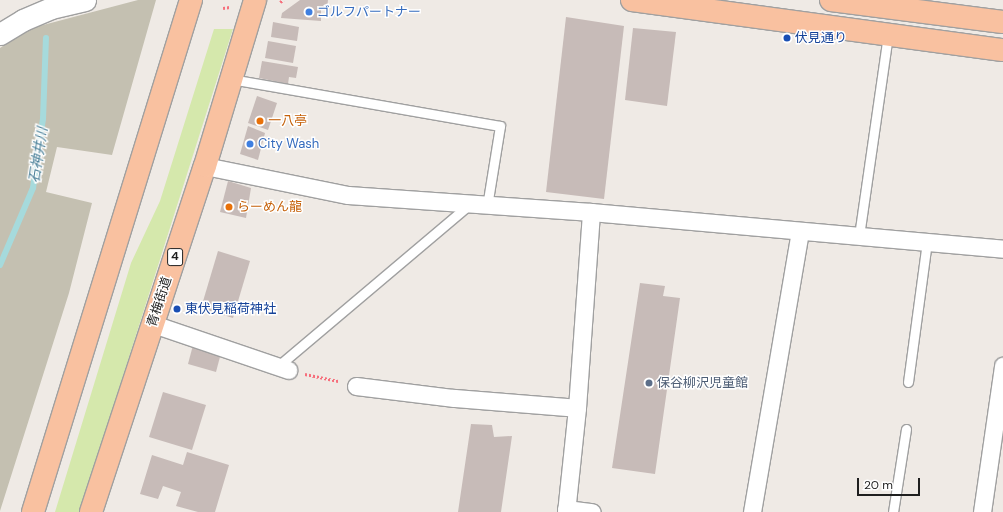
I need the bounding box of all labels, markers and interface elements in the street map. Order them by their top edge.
place label: ゴルフパートナー [317,4,421,20]
marker: ゴルフパートナー [304,7,314,17]
place label: 伏見通り [795,30,847,46]
marker: 伏見通り [782,33,792,43]
place label: 一八亭 [268,113,307,129]
marker: 一八亭 [255,116,265,126]
water label: 石神井川 [25,126,51,184]
place label: City Wash [258,136,319,152]
marker: City Wash [245,139,255,149]
place label: らーめん龍 [237,199,302,215]
marker: らーめん龍 [224,202,234,212]
road number: 4 [167,247,183,267]
street label: 青梅街道 [145,275,175,329]
place label: 東伏見稲荷神社 [185,301,276,317]
marker: 東伏見稲荷神社 [172,304,182,314]
place label: 保谷柳沢児童館 [657,375,748,391]
marker: 保谷柳沢児童館 [644,378,654,388]
scale bar [859,470,922,496]
text: 20 m [864,477,893,493]

